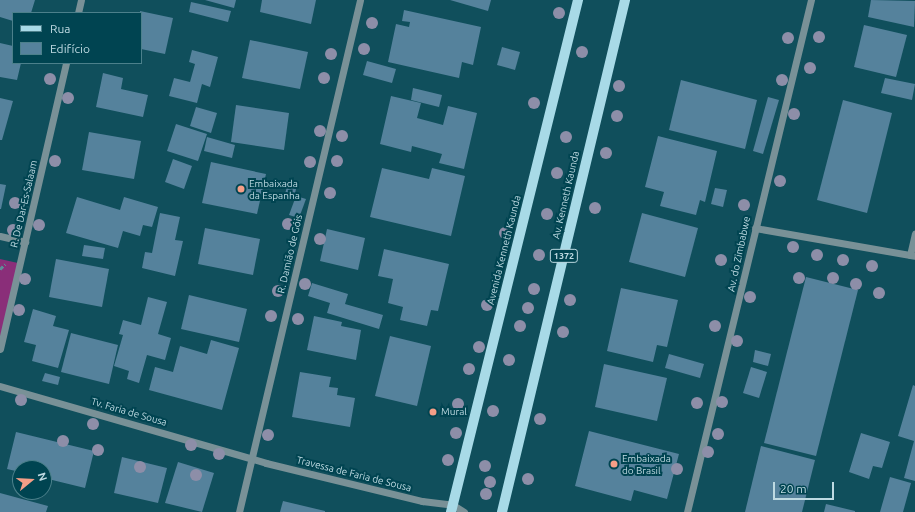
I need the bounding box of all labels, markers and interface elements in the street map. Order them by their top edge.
legend [12,12,142,64]
text: Rua [50,22,71,35]
text: Edifício [50,42,90,55]
street label: Av. Kenneth Kaunda [550,150,582,240]
street label: R. De Dar-Es-Salaam [8,159,40,249]
place label: Embaixada da Espanha [249,177,300,200]
marker: Embaixada da Espanha [236,184,246,194]
street label: Avenida Kenneth Kaunda [485,194,523,306]
street label: R. Damião de Góis [275,213,305,295]
street label: Av. do Zimbabwe [725,215,753,293]
road number: 1372 [549,249,579,263]
street label: Tv. Faria de Sousa [90,395,168,429]
place label: Mural [441,406,467,418]
marker: Mural [428,407,438,417]
place label: Embaixada do Brasil [622,452,671,476]
street label: Travessa de Faria de Sousa [295,454,413,494]
marker: Embaixada do Brasil [609,459,619,469]
north arrow [12,460,52,500]
text: N [35,471,49,482]
scale bar [775,474,836,500]
text: 20 m [780,482,807,495]

